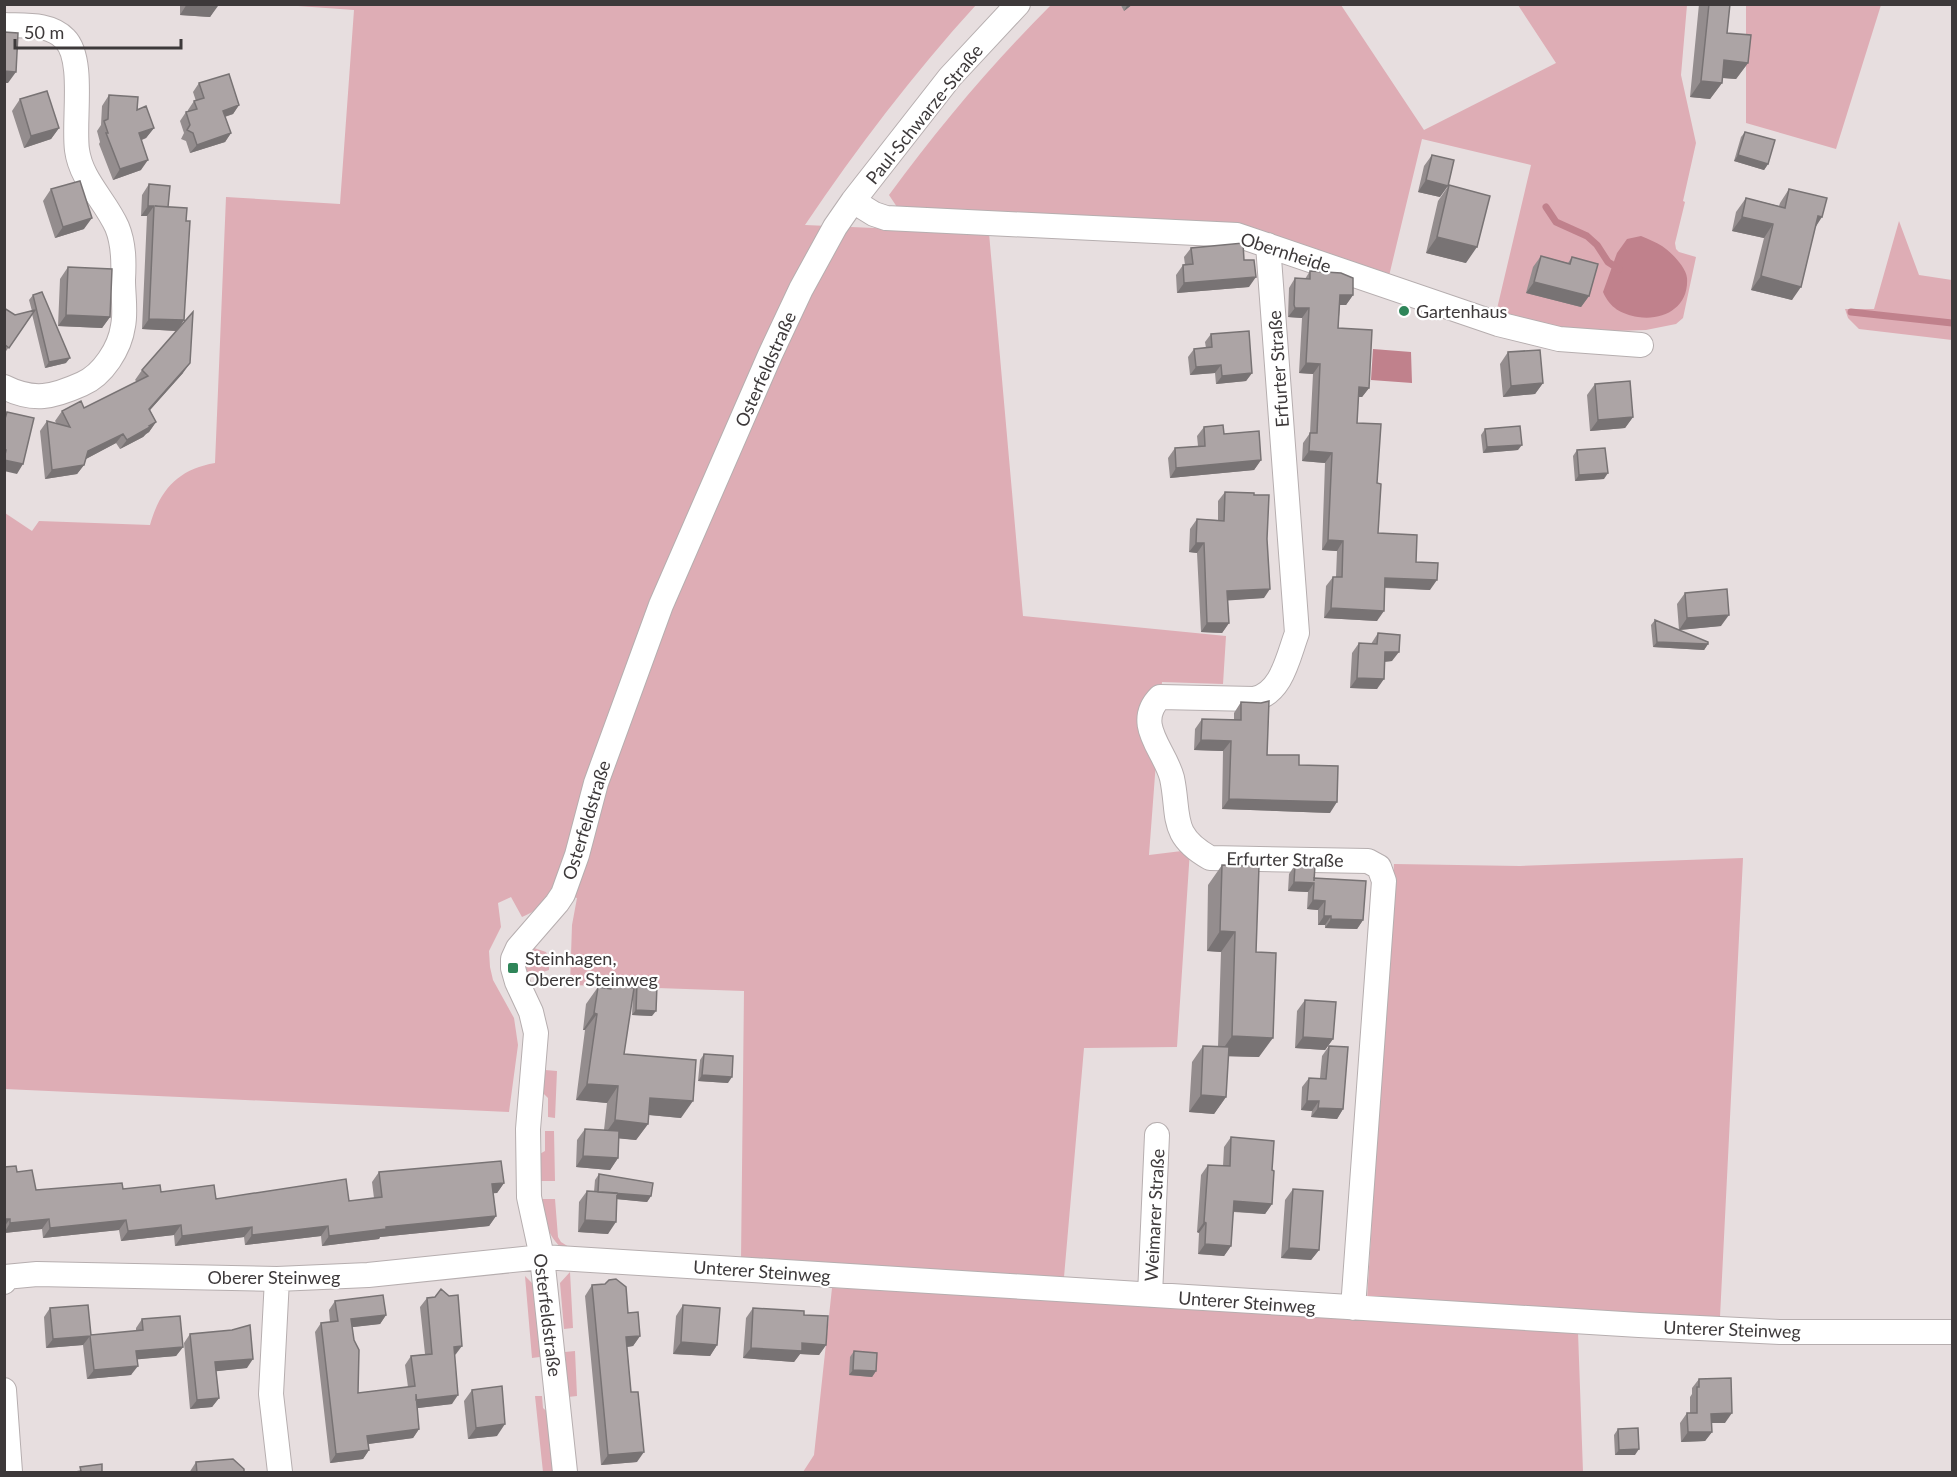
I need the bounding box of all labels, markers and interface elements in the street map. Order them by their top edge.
scale bar [15,12,182,50]
text: 50 m [24,21,64,43]
street label: Paul-Schwarze-Straße [861,40,987,188]
street label: Obernheide [1238,227,1334,277]
place label: Gartenhaus [1416,300,1508,322]
marker: Gartenhaus [1397,304,1411,318]
street label: Osterfeldstraße [730,308,800,430]
street label: Erfurter Straße [1263,310,1293,428]
street label: Osterfeldstraße [557,758,615,882]
street label: Erfurter Straße [1226,847,1344,871]
place label: Steinhagen, Oberer Steinweg [525,947,658,990]
marker: Steinhagen, Oberer Steinweg [506,961,520,975]
street label: Weimarer Straße [1140,1148,1168,1282]
street label: Osterfeldstraße [530,1252,566,1378]
street label: Unterer Steinweg [693,1255,831,1287]
street label: Oberer Steinweg [208,1266,340,1288]
street label: Unterer Steinweg [1178,1286,1316,1318]
street label: Unterer Steinweg [1663,1316,1801,1342]

